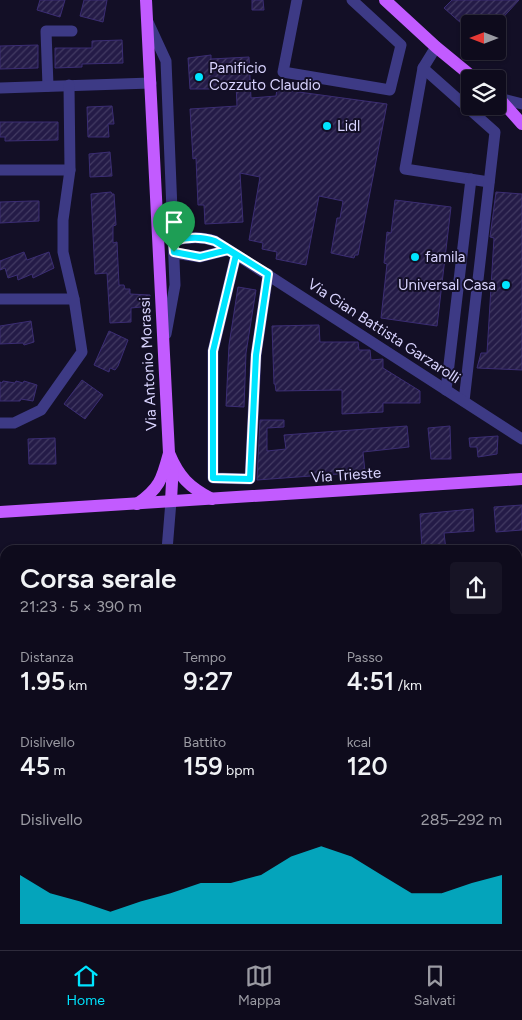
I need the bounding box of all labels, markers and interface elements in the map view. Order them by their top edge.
north arrow [461,15,506,60]
map controls [461,15,506,115]
place label: Panificio Cozzuto Claudio [209,59,321,94]
button: layers [461,70,506,115]
marker: Panificio Cozzuto Claudio [193,71,205,83]
place label: Lidl [337,117,360,135]
marker: Lidl [321,120,333,132]
pin [153,201,195,252]
icon: arrive [160,208,188,236]
place label: famila [425,248,465,266]
marker: famila [409,251,421,263]
street label: Via Gian Battista Garzarolli [304,275,464,387]
place label: Universal Casa [398,276,496,294]
marker: Universal Casa [500,279,512,291]
street label: Via Antonio Morassi [136,297,160,431]
street label: Via Trieste [310,464,382,486]
text: Corsa serale [20,561,177,595]
button: share [450,562,502,614]
text: 21:23 · 5 × 390 m [20,597,142,616]
text: Distanza [20,649,74,666]
text: Tempo [183,649,226,666]
text: Passo [347,649,383,666]
text: 1.95 [20,666,65,696]
text: 9:27 [183,666,233,696]
text: 4:51 [347,666,394,696]
text: km [65,677,87,694]
text: /km [394,677,422,694]
text: Dislivello [20,734,75,751]
text: Battito [183,734,226,751]
text: kcal [347,734,371,751]
text: 45 [20,751,50,781]
text: 159 [183,751,223,781]
text: 120 [347,751,388,781]
text: m [50,762,66,779]
text: bpm [223,762,254,779]
text: Dislivello [20,810,83,829]
text: 285–292 m [421,810,502,829]
tab: Home [67,962,105,1009]
tab: Mappa [238,962,281,1009]
tab: Salvati [414,962,455,1009]

